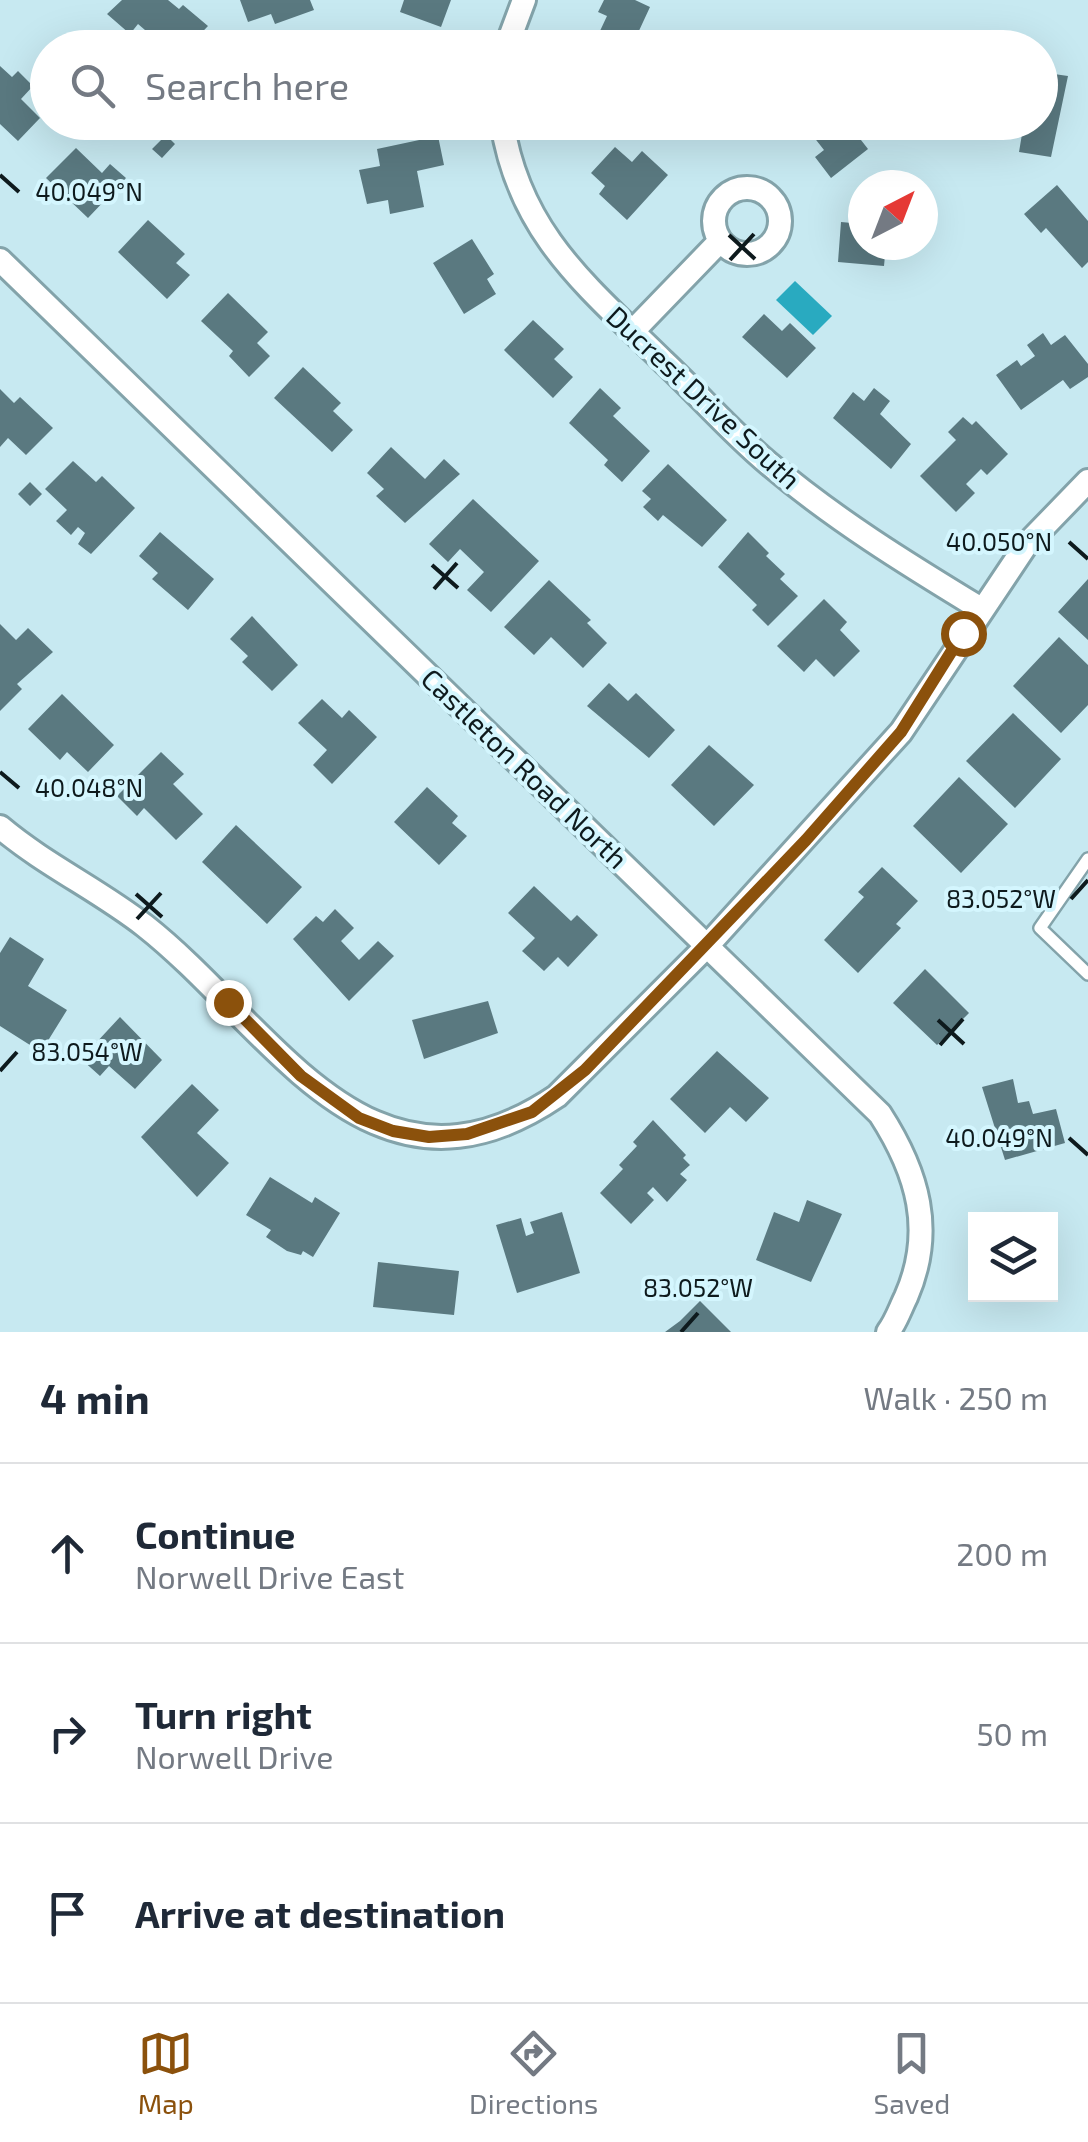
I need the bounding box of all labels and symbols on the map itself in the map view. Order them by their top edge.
north arrow [848,170,938,260]
text: 40.049°N [35,176,143,206]
street label: Ducrest Drive South [600,298,808,496]
text: 40.050°N [946,526,1052,556]
route start [941,611,987,657]
street label: Castleton Road North [415,661,635,875]
text: 40.048°N [35,772,143,802]
text: 83.052°W [946,883,1056,913]
route end [206,980,252,1026]
text: 83.054°W [31,1036,143,1066]
text: 40.049°N [945,1122,1053,1152]
text: 83.052°W [643,1272,753,1302]

